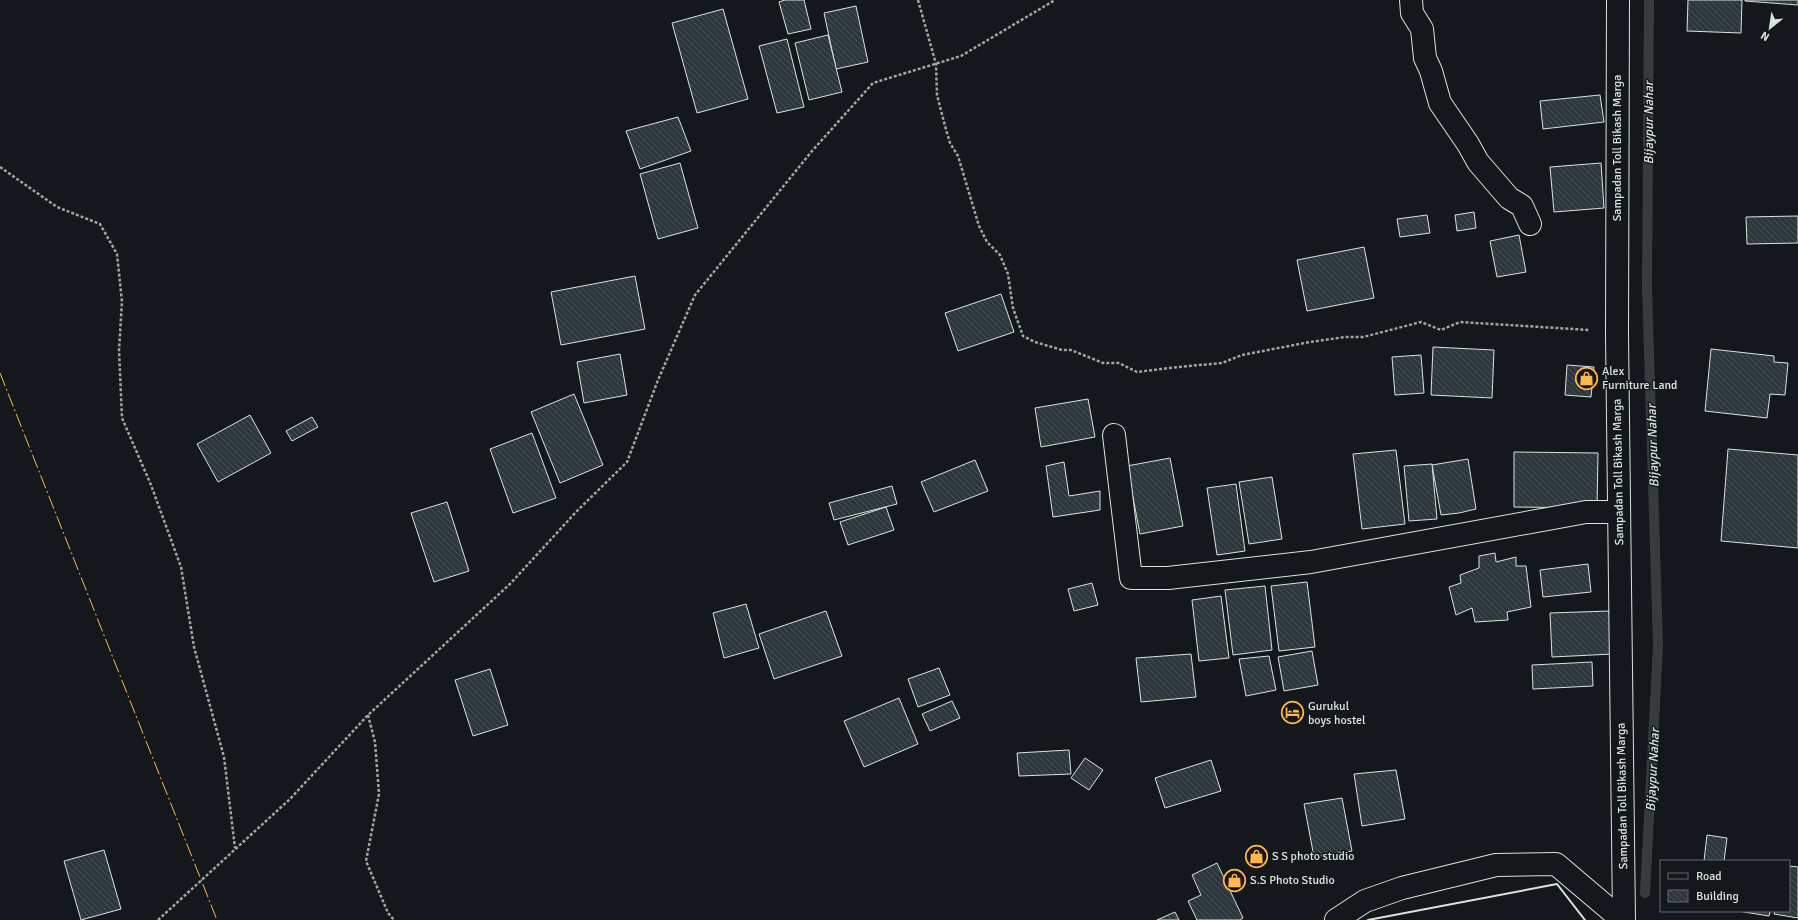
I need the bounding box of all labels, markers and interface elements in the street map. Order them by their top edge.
north arrow [1750,8,1790,48]
text: N [1759,29,1772,44]
street label: Sampadan Toll Bikash Marga [1610,75,1625,221]
water label: Bijaypur Nahar [1641,79,1657,165]
place label: Alex Furniture Land [1602,364,1677,393]
shop icon: Alex Furniture Land [1574,365,1600,391]
street label: Sampadan Toll Bikash Marga [1610,399,1627,545]
water label: Bijaypur Nahar [1643,402,1662,488]
place label: Gurukul boys hostel [1308,699,1366,728]
hotel icon: Gurukul boys hostel [1280,700,1306,726]
street label: Sampadan Toll Bikash Marga [1614,723,1631,869]
water label: Bijaypur Nahar [1643,726,1663,812]
shop icon: S S photo studio [1244,843,1270,869]
place label: S S photo studio [1272,849,1354,864]
legend [1660,860,1790,912]
shop icon: S.S Photo Studio [1221,867,1247,893]
text: Road [1696,869,1722,884]
place label: S.S Photo Studio [1250,873,1335,888]
text: Building [1696,889,1739,904]

